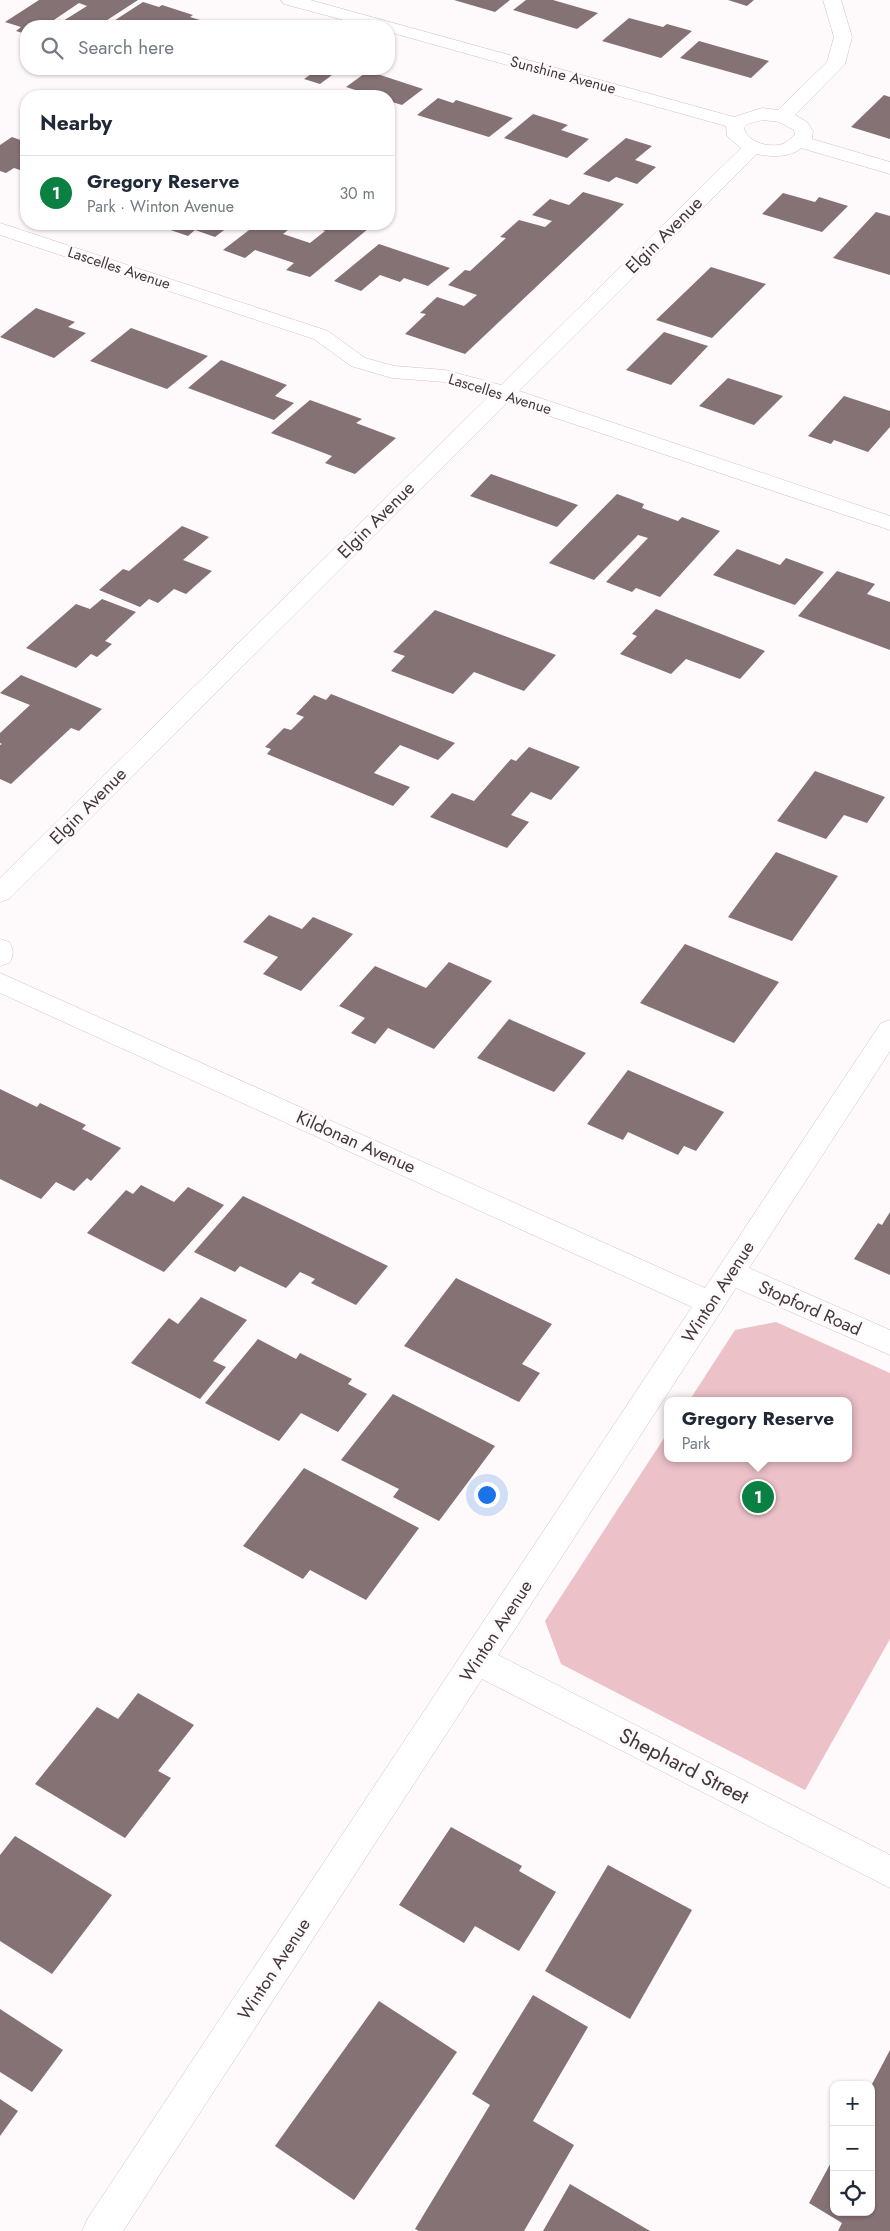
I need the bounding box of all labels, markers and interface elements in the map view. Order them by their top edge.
search box [20,20,395,75]
icon: search [38,34,66,62]
text: Search here [78,34,174,61]
street label: Sunshine Avenue [508,50,619,100]
text: Nearby [40,108,112,138]
text: Gregory Reserve [87,168,239,195]
text: 1 [52,182,60,205]
text: 30 m [339,182,375,205]
street label: Elgin Avenue [619,190,709,280]
text: Park · Winton Avenue [87,195,234,218]
street label: Lascelles Avenue [65,241,173,295]
street label: Lascelles Avenue [446,368,555,420]
street label: Elgin Avenue [331,475,421,565]
street label: Elgin Avenue [43,761,133,851]
street label: Kildonan Avenue [292,1104,420,1180]
street label: Winton Avenue [675,1236,761,1348]
street label: Stopford Road [755,1274,865,1342]
popup [664,1397,852,1462]
text: Gregory Reserve [682,1405,834,1432]
text: Park [682,1432,710,1455]
pin: 1 [742,1478,774,1516]
your location [474,1482,500,1508]
street label: Winton Avenue [453,1575,539,1687]
street label: Shephard Street [614,1720,754,1812]
street label: Winton Avenue [231,1913,317,2025]
map controls [830,2081,875,2216]
button: + [830,2081,875,2126]
button: − [830,2126,875,2171]
button: locate [830,2171,875,2216]

